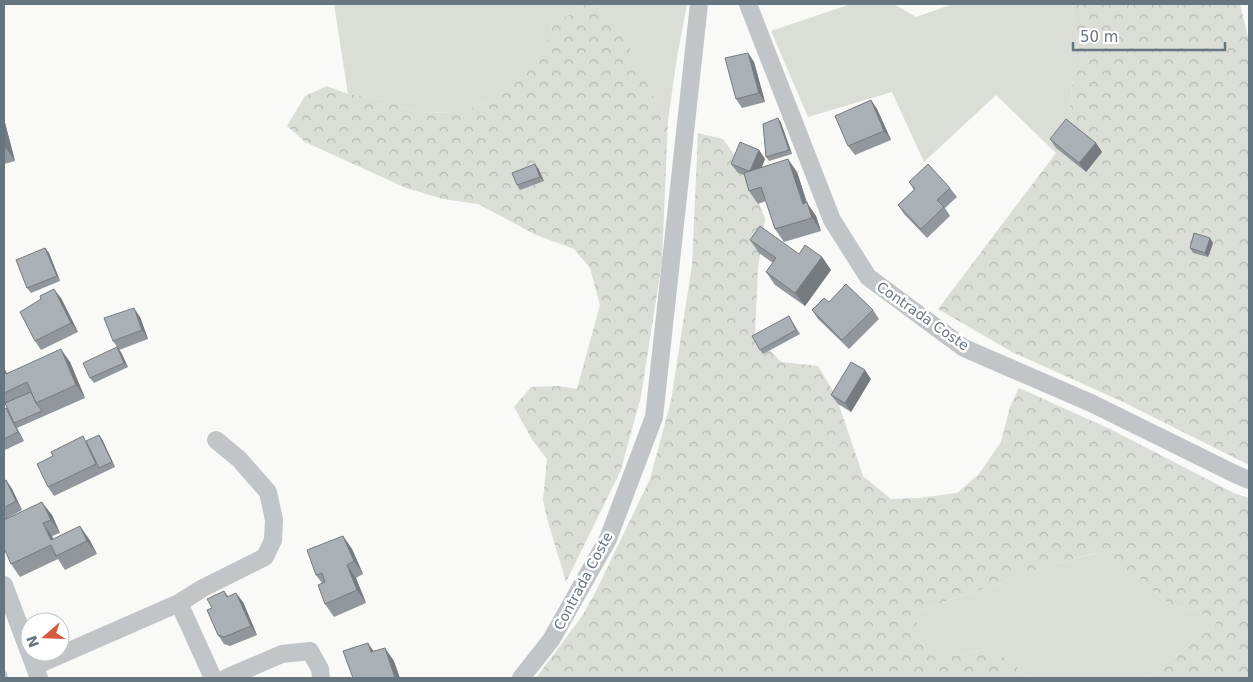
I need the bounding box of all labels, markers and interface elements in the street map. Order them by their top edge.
scale bar [1073,20,1226,52]
text: 50 m [1080,28,1118,46]
street label: Contrada Coste [874,278,972,354]
street label: Contrada Coste [550,529,616,633]
north arrow [20,612,70,662]
text: N [23,633,42,650]

